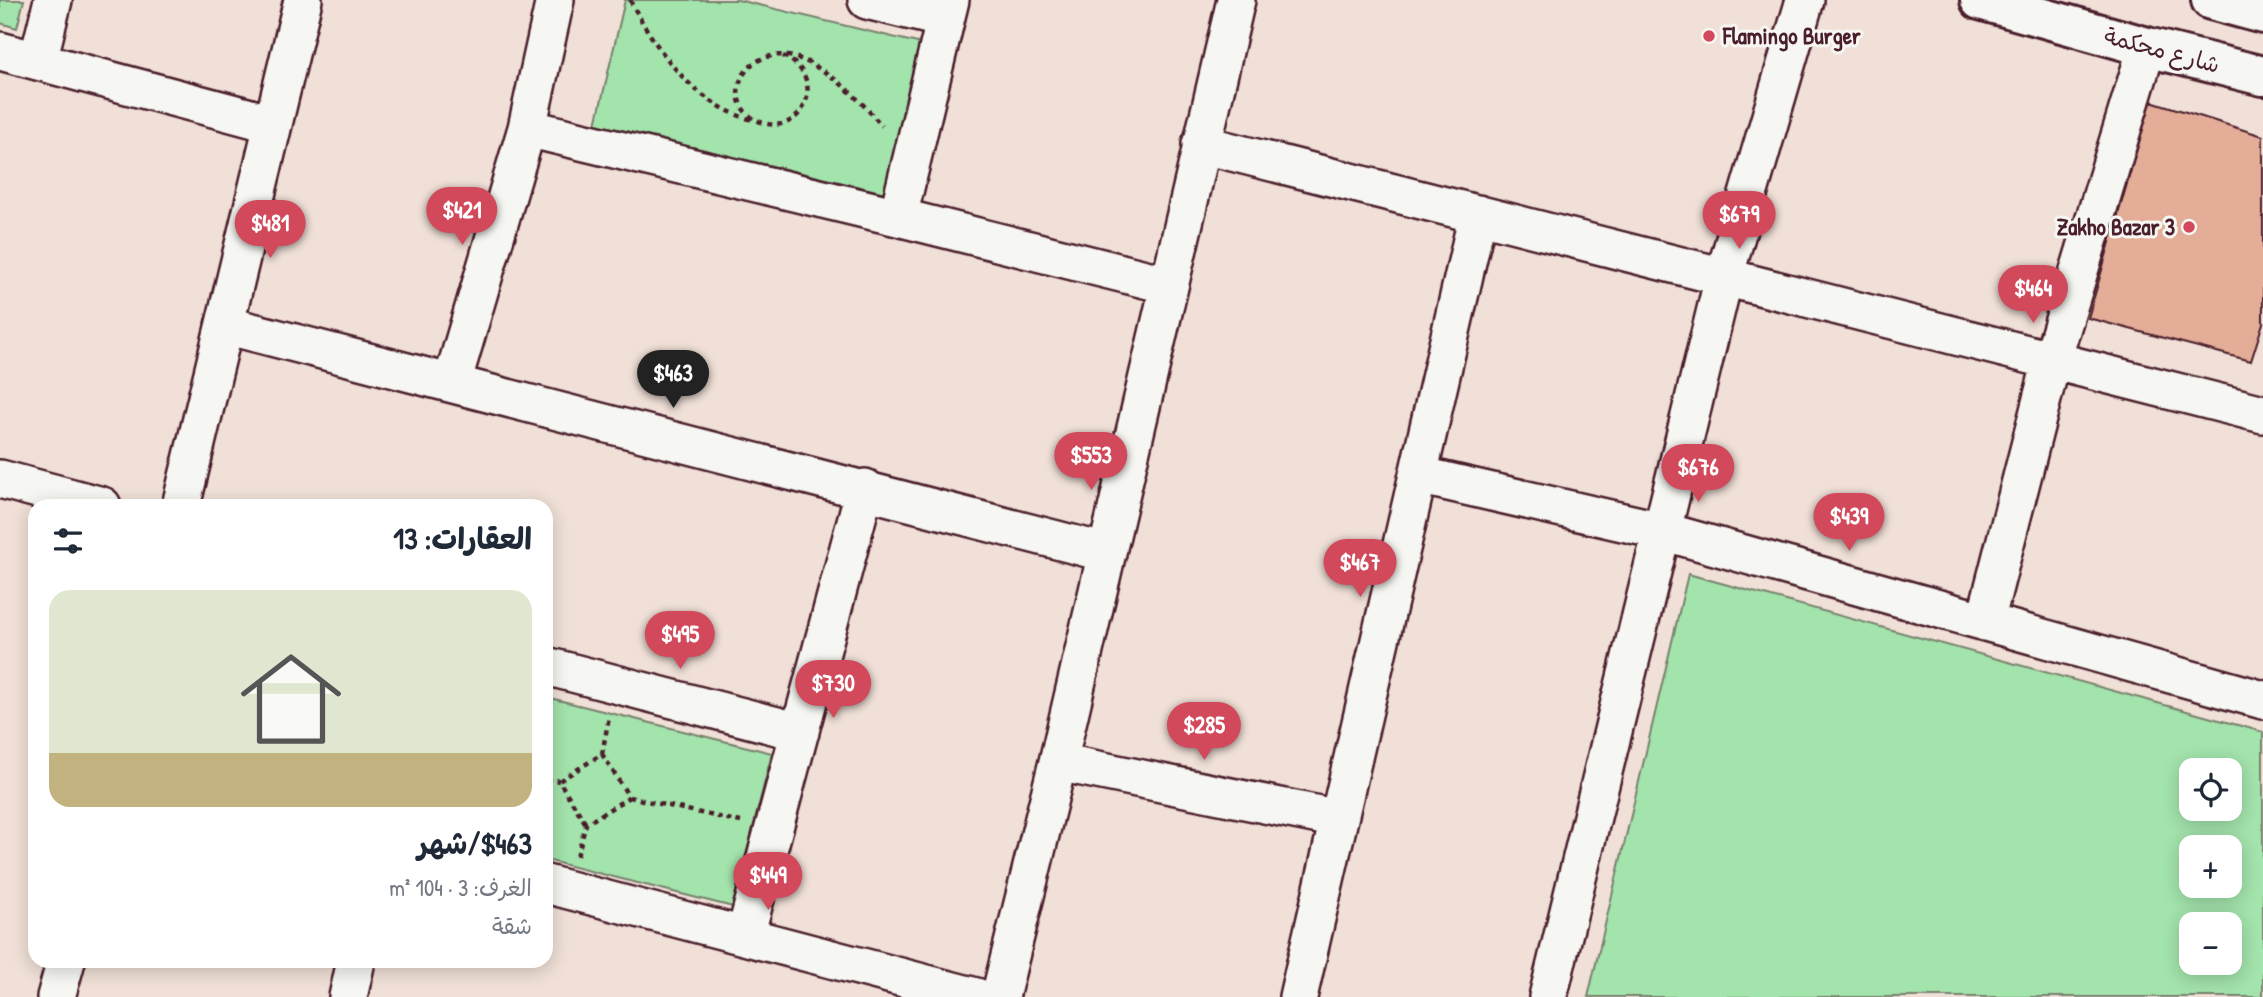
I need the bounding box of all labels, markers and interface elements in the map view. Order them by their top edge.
street label: شارع محكمة [2101,19,2223,81]
place label: Flamingo Burger [1722,20,1861,52]
marker: Flamingo Burger [1701,28,1717,44]
pin: $421 [421,188,503,247]
pin: $679 [1698,191,1780,251]
text: $421 [442,194,482,225]
text: $679 [1719,198,1759,229]
pin: $481 [229,201,311,260]
text: $481 [251,207,289,238]
place label: Zakho Bazar 3 [2057,211,2175,242]
marker: Zakho Bazar 3 [2181,219,2197,235]
pin: $464 [1992,266,2074,325]
text: $464 [2014,272,2052,303]
pin: $463 [632,350,714,410]
text: $463 [653,357,693,388]
pin: $553 [1050,433,1132,492]
text: $553 [1070,439,1112,470]
pin: $676 [1657,444,1739,504]
text: $676 [1677,451,1719,482]
pin: $439 [1808,494,1890,553]
text: $439 [1829,500,1869,531]
text: العقارات: 13 [393,518,532,558]
icon: filters [49,522,87,560]
pin: $467 [1319,540,1401,599]
text: $467 [1340,546,1380,577]
pin: $495 [639,612,721,671]
text: $495 [661,618,699,649]
icon: home [228,636,354,762]
pin: $730 [792,660,874,720]
text: $730 [811,667,855,698]
pin: $285 [1163,702,1245,762]
text: $285 [1183,709,1225,740]
map controls [2179,758,2242,975]
button: locate [2179,758,2242,821]
text: $463/شهر [418,823,532,863]
button: + [2179,835,2242,898]
pin: $449 [727,852,809,912]
text: $449 [749,859,787,890]
text: الغرف: 3 · 104 m² [389,872,532,903]
text: شقة [492,910,532,941]
button: − [2179,912,2242,975]

